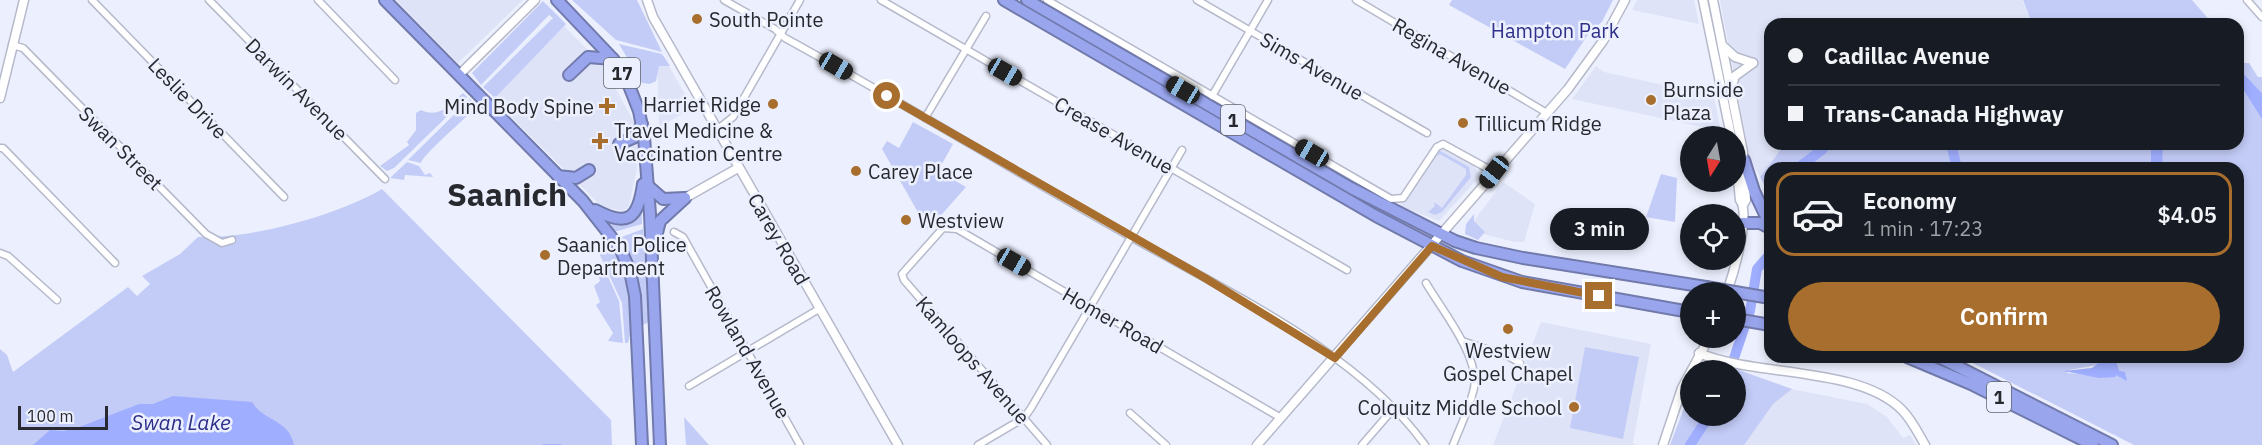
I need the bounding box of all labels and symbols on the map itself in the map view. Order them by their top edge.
place label: South Pointe [709,6,823,33]
street label: Regina Avenue [1388,11,1516,101]
marker: South Pointe [690,12,704,26]
park label: Hampton Park [1491,17,1620,44]
street label: Sims Avenue [1255,25,1369,107]
street label: Darwin Avenue [240,32,354,146]
car [816,49,856,83]
street label: Leslie Drive [142,52,234,144]
car [985,55,1025,89]
road number: 17 [604,58,640,88]
car [1163,73,1203,107]
place label: Burnside Plaza [1663,76,1743,126]
route start [873,82,900,109]
street label: Crease Avenue [1049,90,1179,180]
place label: Harriet Ridge [643,91,761,118]
place label: Mind Body Spine [444,93,594,120]
marker: Burnside Plaza [1644,93,1658,107]
marker: Mind Body Spine [598,97,616,115]
marker: Harriet Ridge [766,97,780,111]
street label: Swan Street [73,100,169,196]
road number: 1 [1221,105,1245,135]
place label: Tillicum Ridge [1475,110,1602,137]
marker: Tillicum Ridge [1456,116,1470,130]
place label: Travel Medicine & Vaccination Centre [614,117,783,167]
north arrow [1680,126,1746,192]
marker: Travel Medicine & Vaccination Centre [591,132,609,150]
car [1292,136,1332,170]
car [1476,152,1512,192]
place label: Carey Place [868,158,973,185]
marker: Carey Place [849,164,863,178]
district label: Saanich [447,173,567,215]
street label: Carey Road [742,188,816,290]
place label: Westview [918,207,1004,234]
callout: 3 min [1550,209,1648,251]
marker: Westview [899,213,913,227]
place label: Saanich Police Department [557,231,687,281]
car [994,245,1034,279]
marker: Saanich Police Department [538,248,552,262]
street label: Rowland Avenue [699,280,797,424]
street label: Homer Road [1058,280,1168,360]
route end [1585,282,1612,309]
street label: Kamloops Avenue [910,290,1036,430]
marker: Westview Gospel Chapel [1501,322,1515,336]
place label: Westview Gospel Chapel [1443,337,1573,387]
road number: 1 [1987,382,2011,412]
place label: Colquitz Middle School [1358,394,1562,421]
marker: Colquitz Middle School [1567,400,1581,414]
scale bar [18,403,108,430]
water label: Swan Lake [131,408,231,436]

